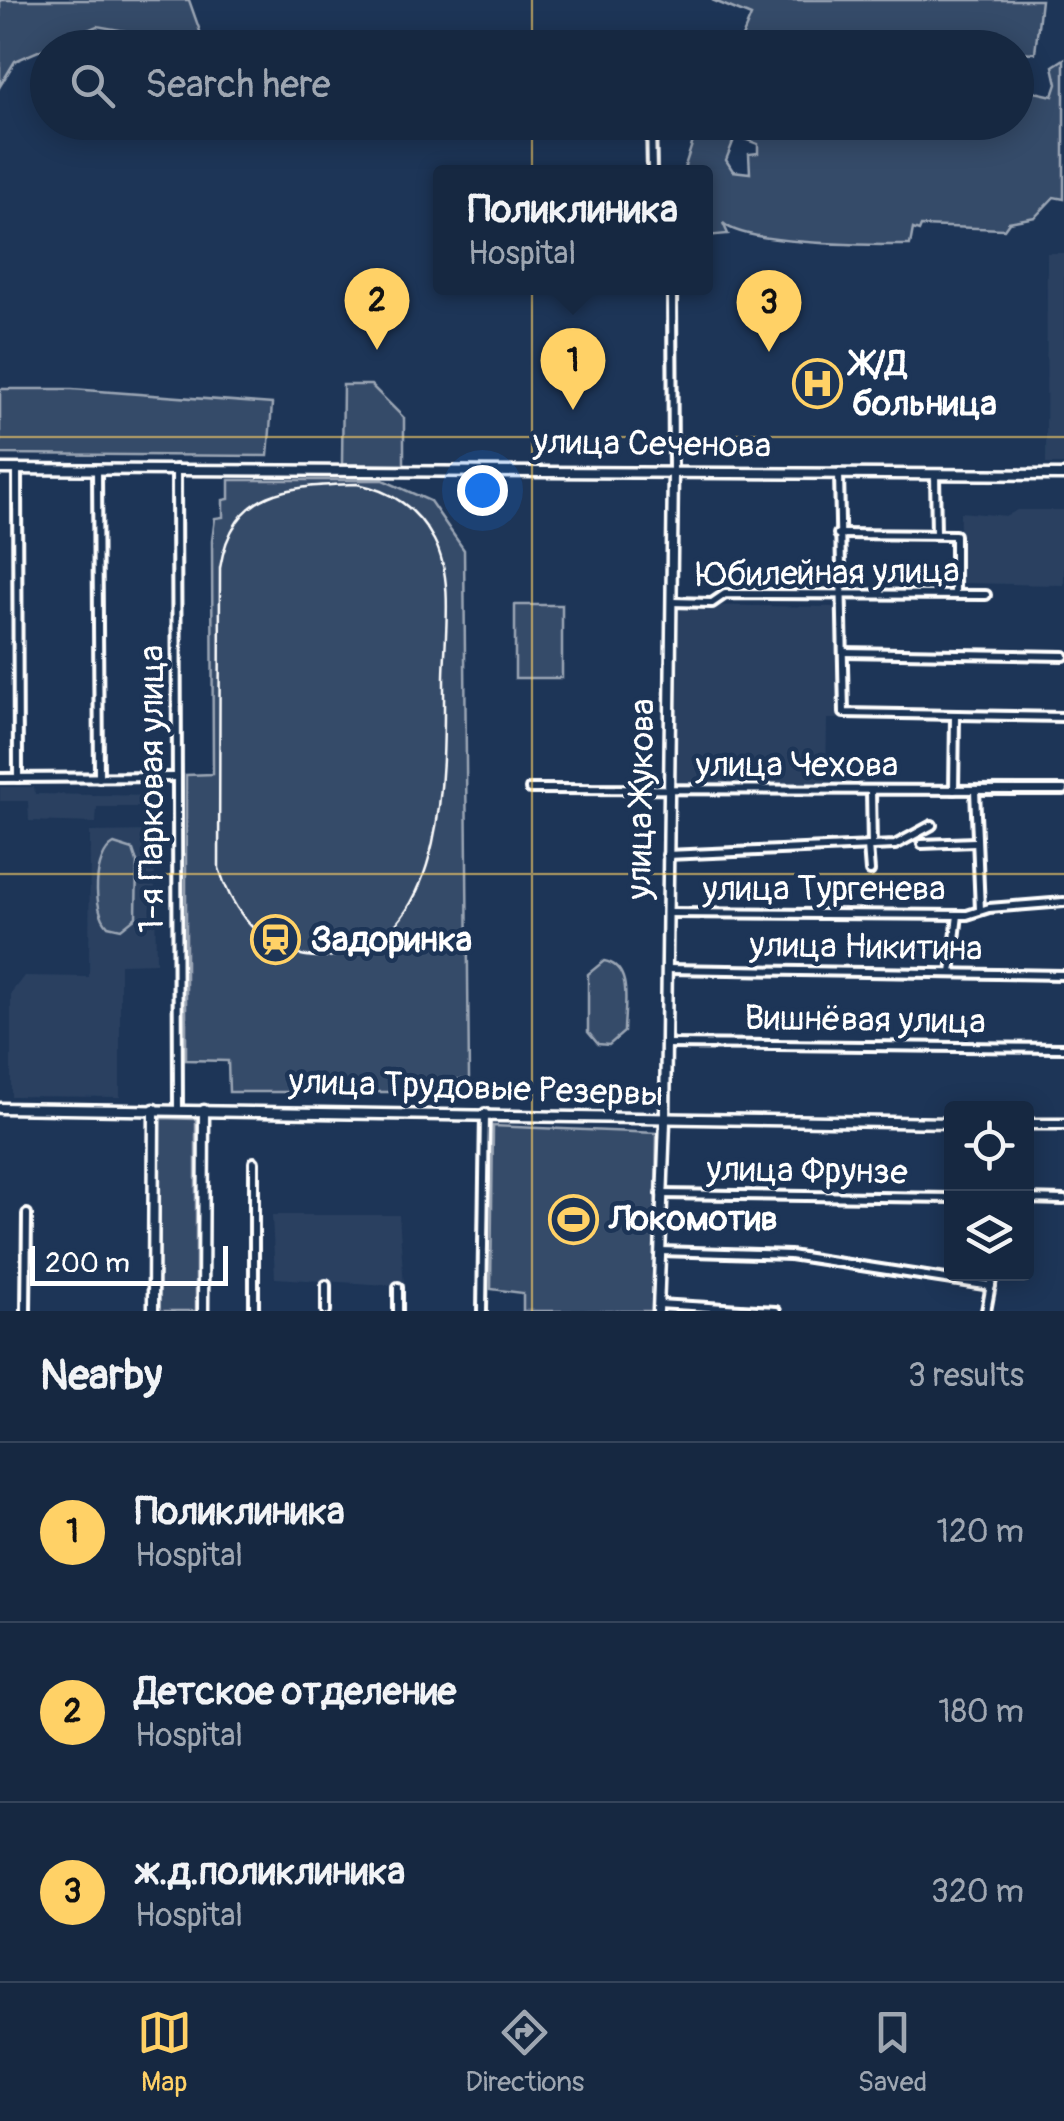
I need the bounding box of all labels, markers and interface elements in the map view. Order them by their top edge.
search box [30,30,1034,140]
icon: search [65,58,120,113]
text: Search here [145,61,331,109]
popup [433,165,713,295]
text: Поликлиника [468,186,678,234]
text: Hospital [468,234,576,274]
pin: 2 [344,268,410,350]
pin: 3 [736,270,802,352]
pin: 1 [540,328,606,410]
place label: Ж/Д больница [847,342,997,426]
hospital icon: Ж/Д больница [791,358,843,410]
street label: улица Сеченова [531,420,772,468]
your location [457,465,508,516]
street label: Юбилейная улица [696,549,960,597]
street label: 1-я Парковая улица [130,645,174,933]
street label: улица Жукова [617,698,665,901]
street label: улица Чехова [695,743,898,787]
street label: улица Тургенева [701,867,946,911]
station icon: Задоринка [250,914,302,966]
place label: Задоринка [311,918,472,962]
street label: улица Никитина [748,923,983,971]
street label: Вишнёвая улица [744,996,986,1044]
street label: улица Трудовые Резервы [287,1059,664,1117]
map controls [944,1101,1034,1281]
button: locate [944,1101,1034,1191]
street label: улица Фрунзе [705,1147,908,1195]
button: layers [944,1191,1034,1281]
sports icon: Локомотив [548,1193,600,1245]
place label: Локомотив [608,1197,778,1241]
scale bar [30,1241,228,1286]
text: 200 m [45,1246,130,1281]
text: Nearby [40,1350,162,1402]
text: 3 results [908,1356,1024,1396]
text: Поликлиника [135,1488,345,1536]
text: 1 [66,1512,79,1552]
text: 120 m [936,1512,1024,1552]
text: Hospital [135,1536,243,1576]
text: Детское отделение [135,1668,456,1716]
text: 2 [64,1692,81,1732]
text: 180 m [938,1692,1024,1732]
text: Hospital [135,1716,243,1756]
text: ж.д.поликлиника [135,1848,405,1896]
text: 3 [64,1872,81,1912]
text: 320 m [931,1872,1024,1912]
text: Hospital [135,1896,243,1936]
tab: Map [137,2005,192,2100]
tab: Directions [465,2005,584,2100]
tab: Saved [858,2005,927,2100]

